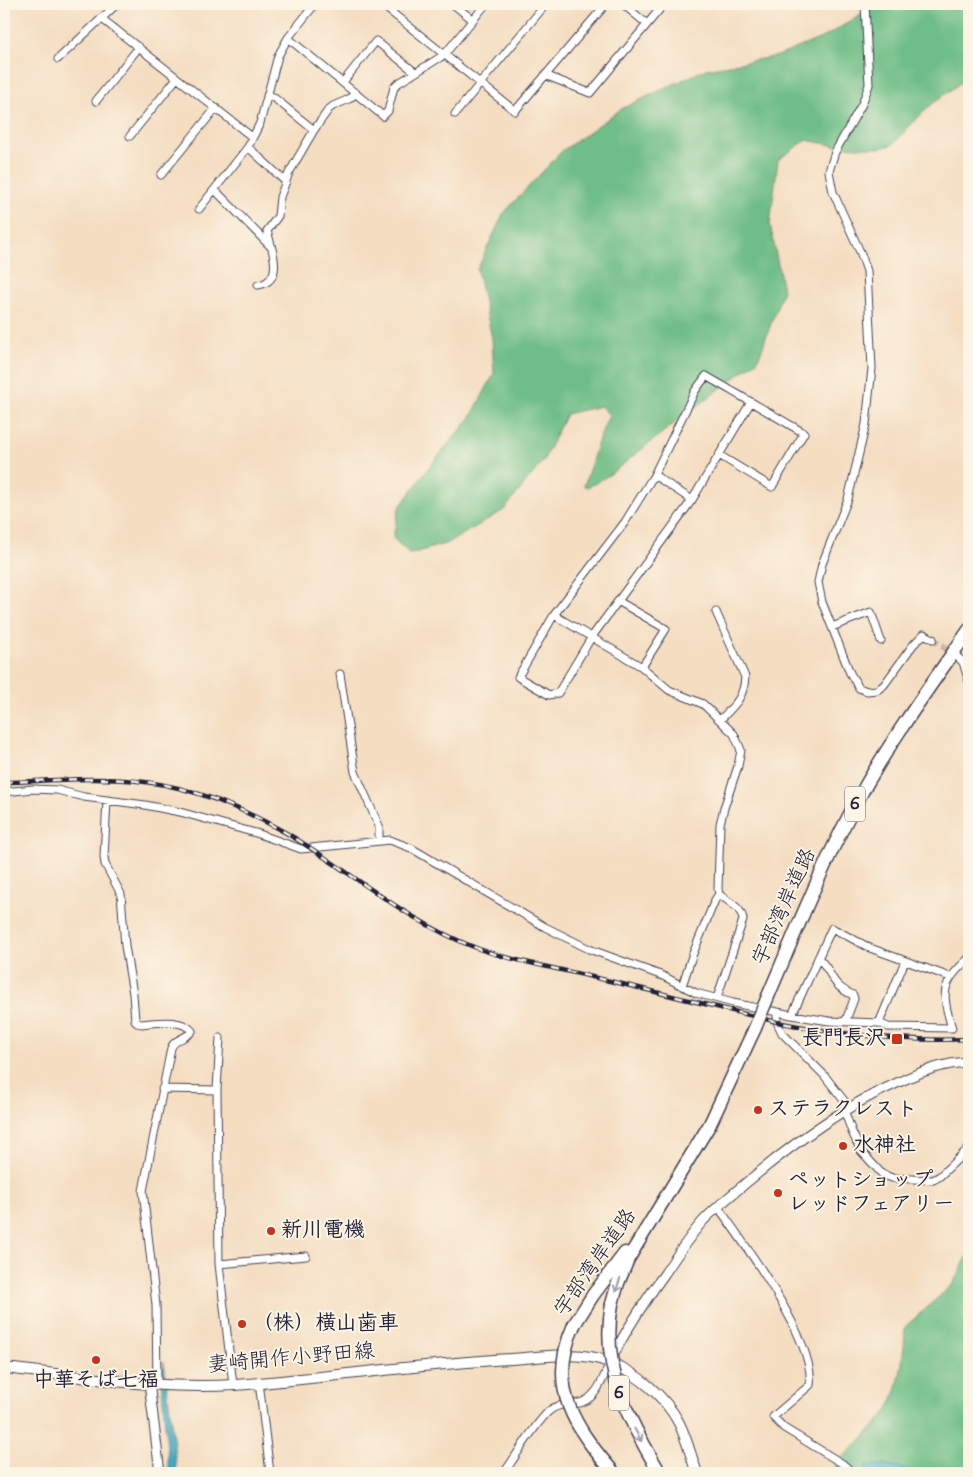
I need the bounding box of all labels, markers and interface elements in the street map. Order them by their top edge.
road number: 6 [845,786,865,822]
street label: 宇部湾岸道路 [746,843,824,971]
place label: 長門長沢 [802,1024,886,1054]
marker: 長門長沢 [890,1032,904,1046]
place label: ステラクレスト [768,1095,918,1125]
marker: ステラクレスト [752,1104,764,1116]
place label: 水神社 [853,1131,916,1161]
marker: 水神社 [837,1140,849,1152]
place label: ペットショップ レッドフェアリー [788,1166,954,1220]
marker: ペットショップ レッドフェアリー [772,1187,784,1199]
street label: 宇部湾岸道路 [548,1203,644,1323]
place label: 新川電機 [281,1216,365,1246]
marker: 新川電機 [265,1225,277,1237]
one-way arrow [613,1276,622,1292]
place label: （株）横山歯車 [252,1309,399,1339]
marker: （株）横山歯車 [236,1318,248,1330]
street label: 妻崎開作小野田線 [206,1337,376,1381]
marker: 中華そば七福 [90,1354,102,1366]
place label: 中華そば七福 [33,1366,159,1396]
road number: 6 [609,1376,629,1410]
one-way arrow [634,1427,643,1442]

